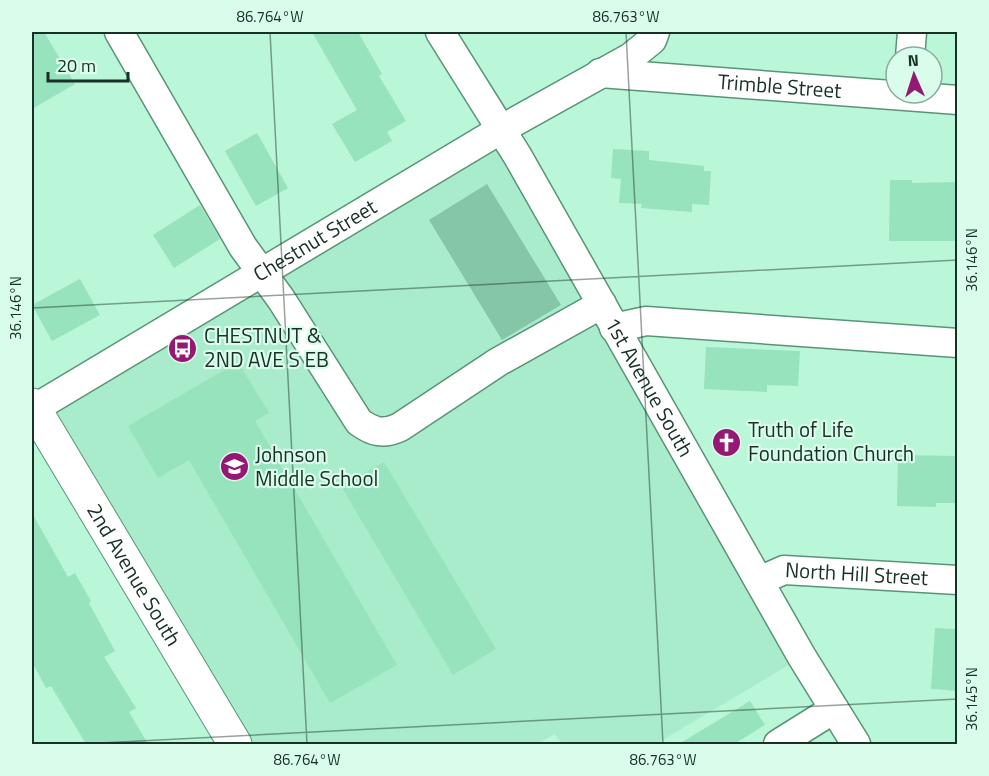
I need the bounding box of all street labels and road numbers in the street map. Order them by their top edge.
street label: Trimble Street [717,65,843,106]
street label: Chestnut Street [247,190,383,289]
street label: 1st Avenue South [597,311,702,462]
street label: 2nd Avenue South [79,497,190,652]
street label: North Hill Street [784,553,930,593]

